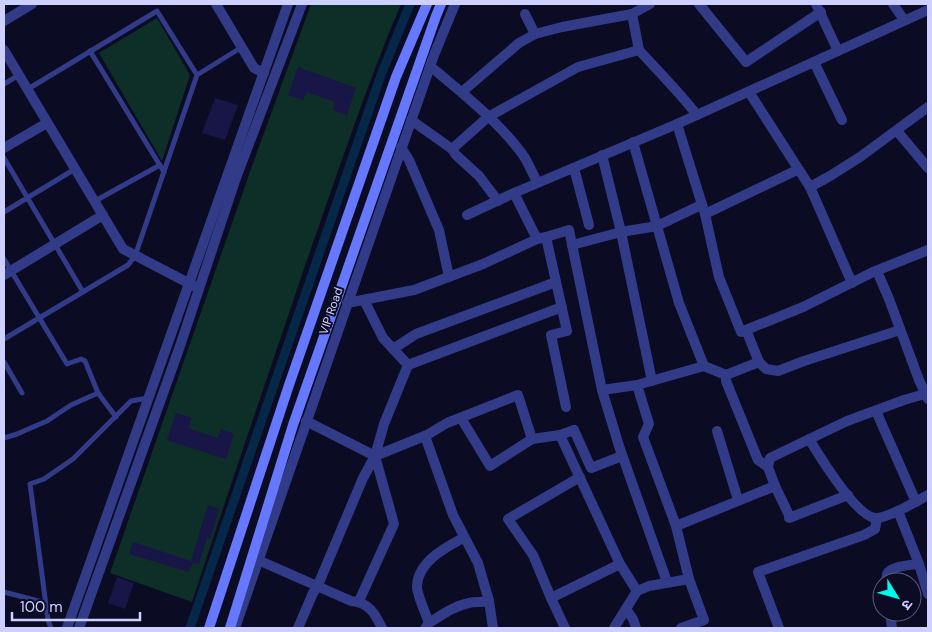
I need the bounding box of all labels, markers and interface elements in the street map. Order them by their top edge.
street label: VIP Road [315,285,347,337]
north arrow [872,572,922,622]
scale bar [12,590,140,622]
text: उ [897,596,917,614]
text: 100 m [20,597,63,617]

